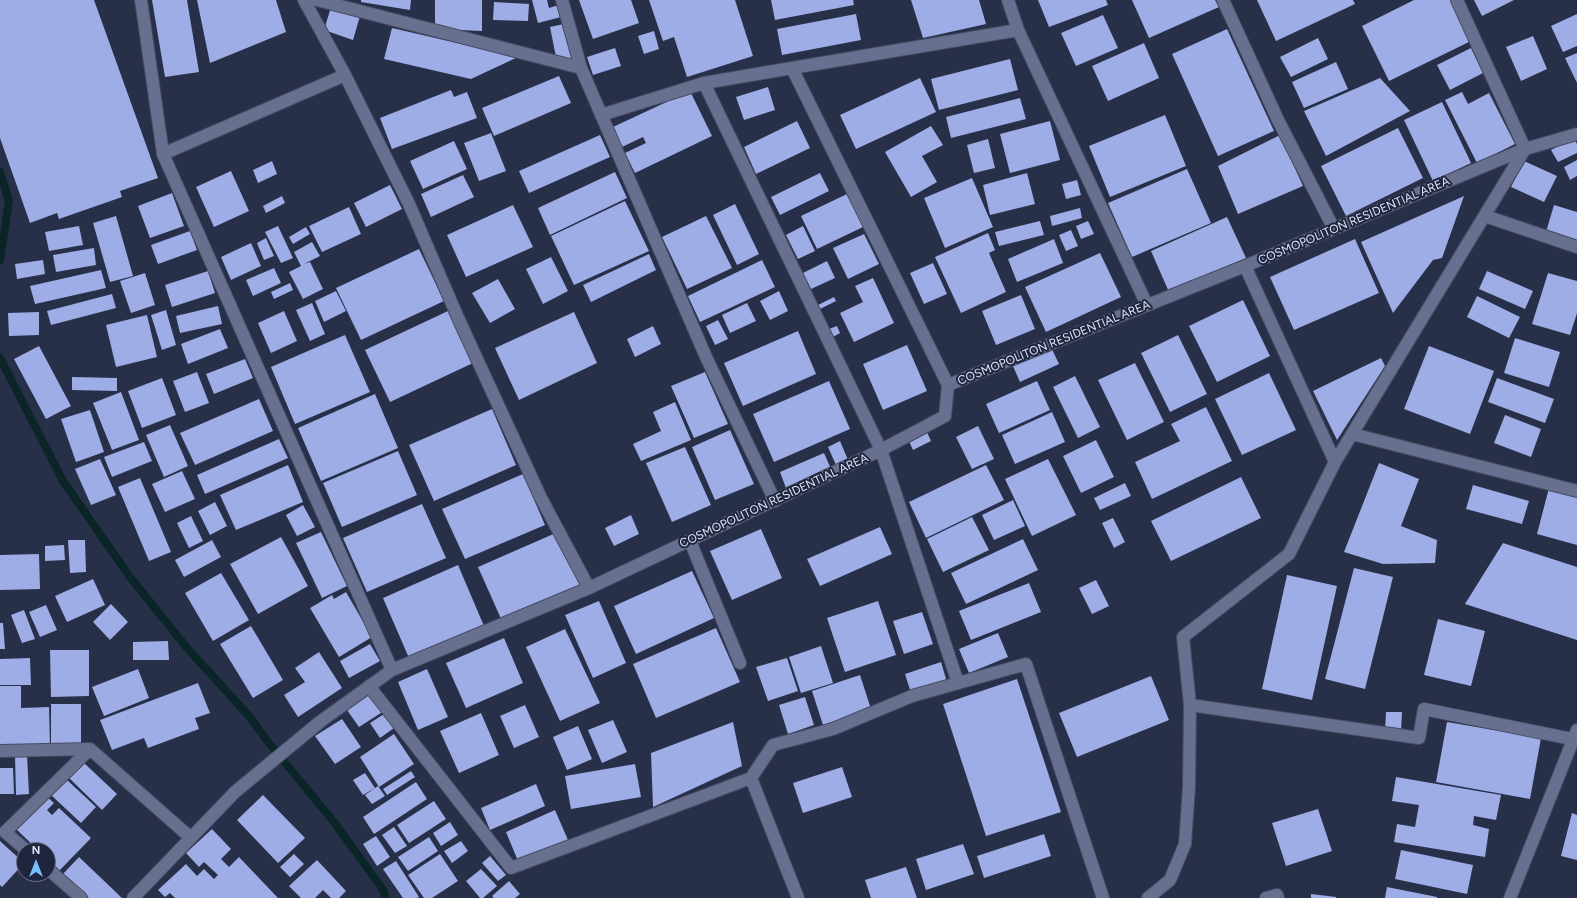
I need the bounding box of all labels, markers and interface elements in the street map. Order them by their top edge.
street label: COSMOPOLITON RESIDENTIAL AREA [1256,174,1452,268]
street label: COSMOPOLITON RESIDENTIAL AREA [955,298,1153,388]
street label: COSMOPOLITON RESIDENTIAL AREA [677,451,871,551]
north arrow [16,842,56,882]
text: N [32,844,40,857]

